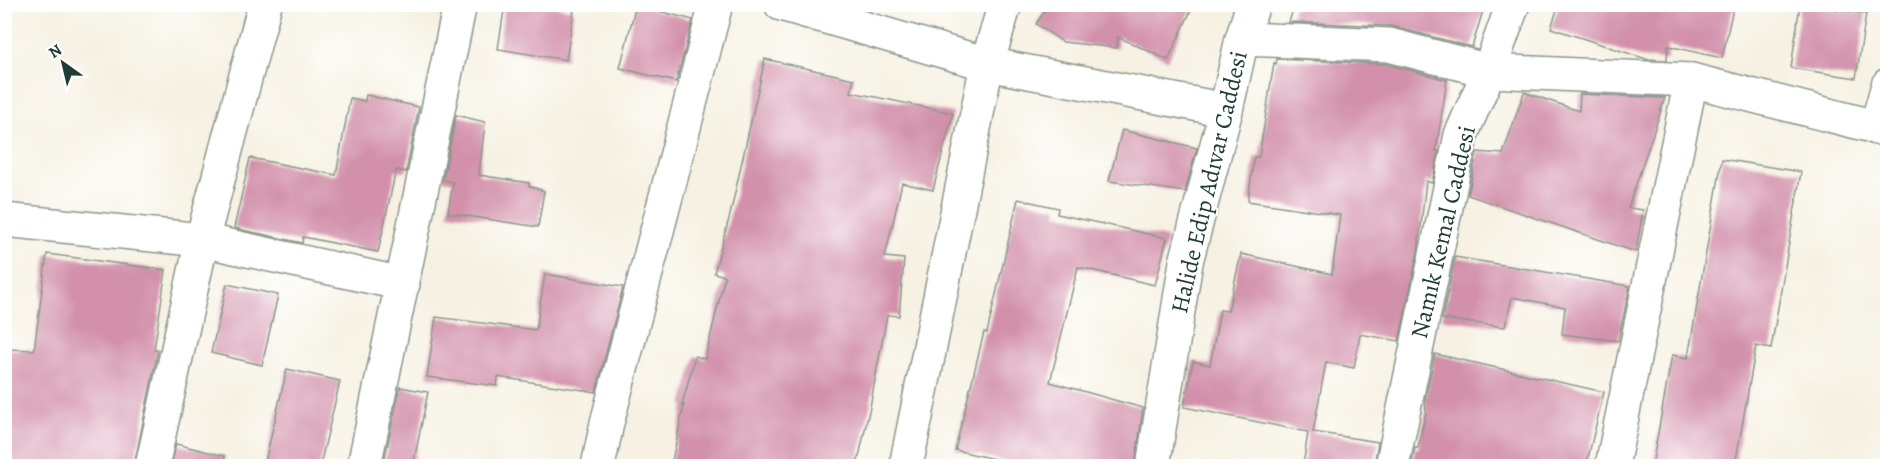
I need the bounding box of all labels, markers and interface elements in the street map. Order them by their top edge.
north arrow [33,33,93,93]
text: N [44,39,66,64]
street label: Halide Edip Adıvar Caddesi [1163,48,1255,316]
street label: Namık Kemal Caddesi [1403,122,1483,342]

